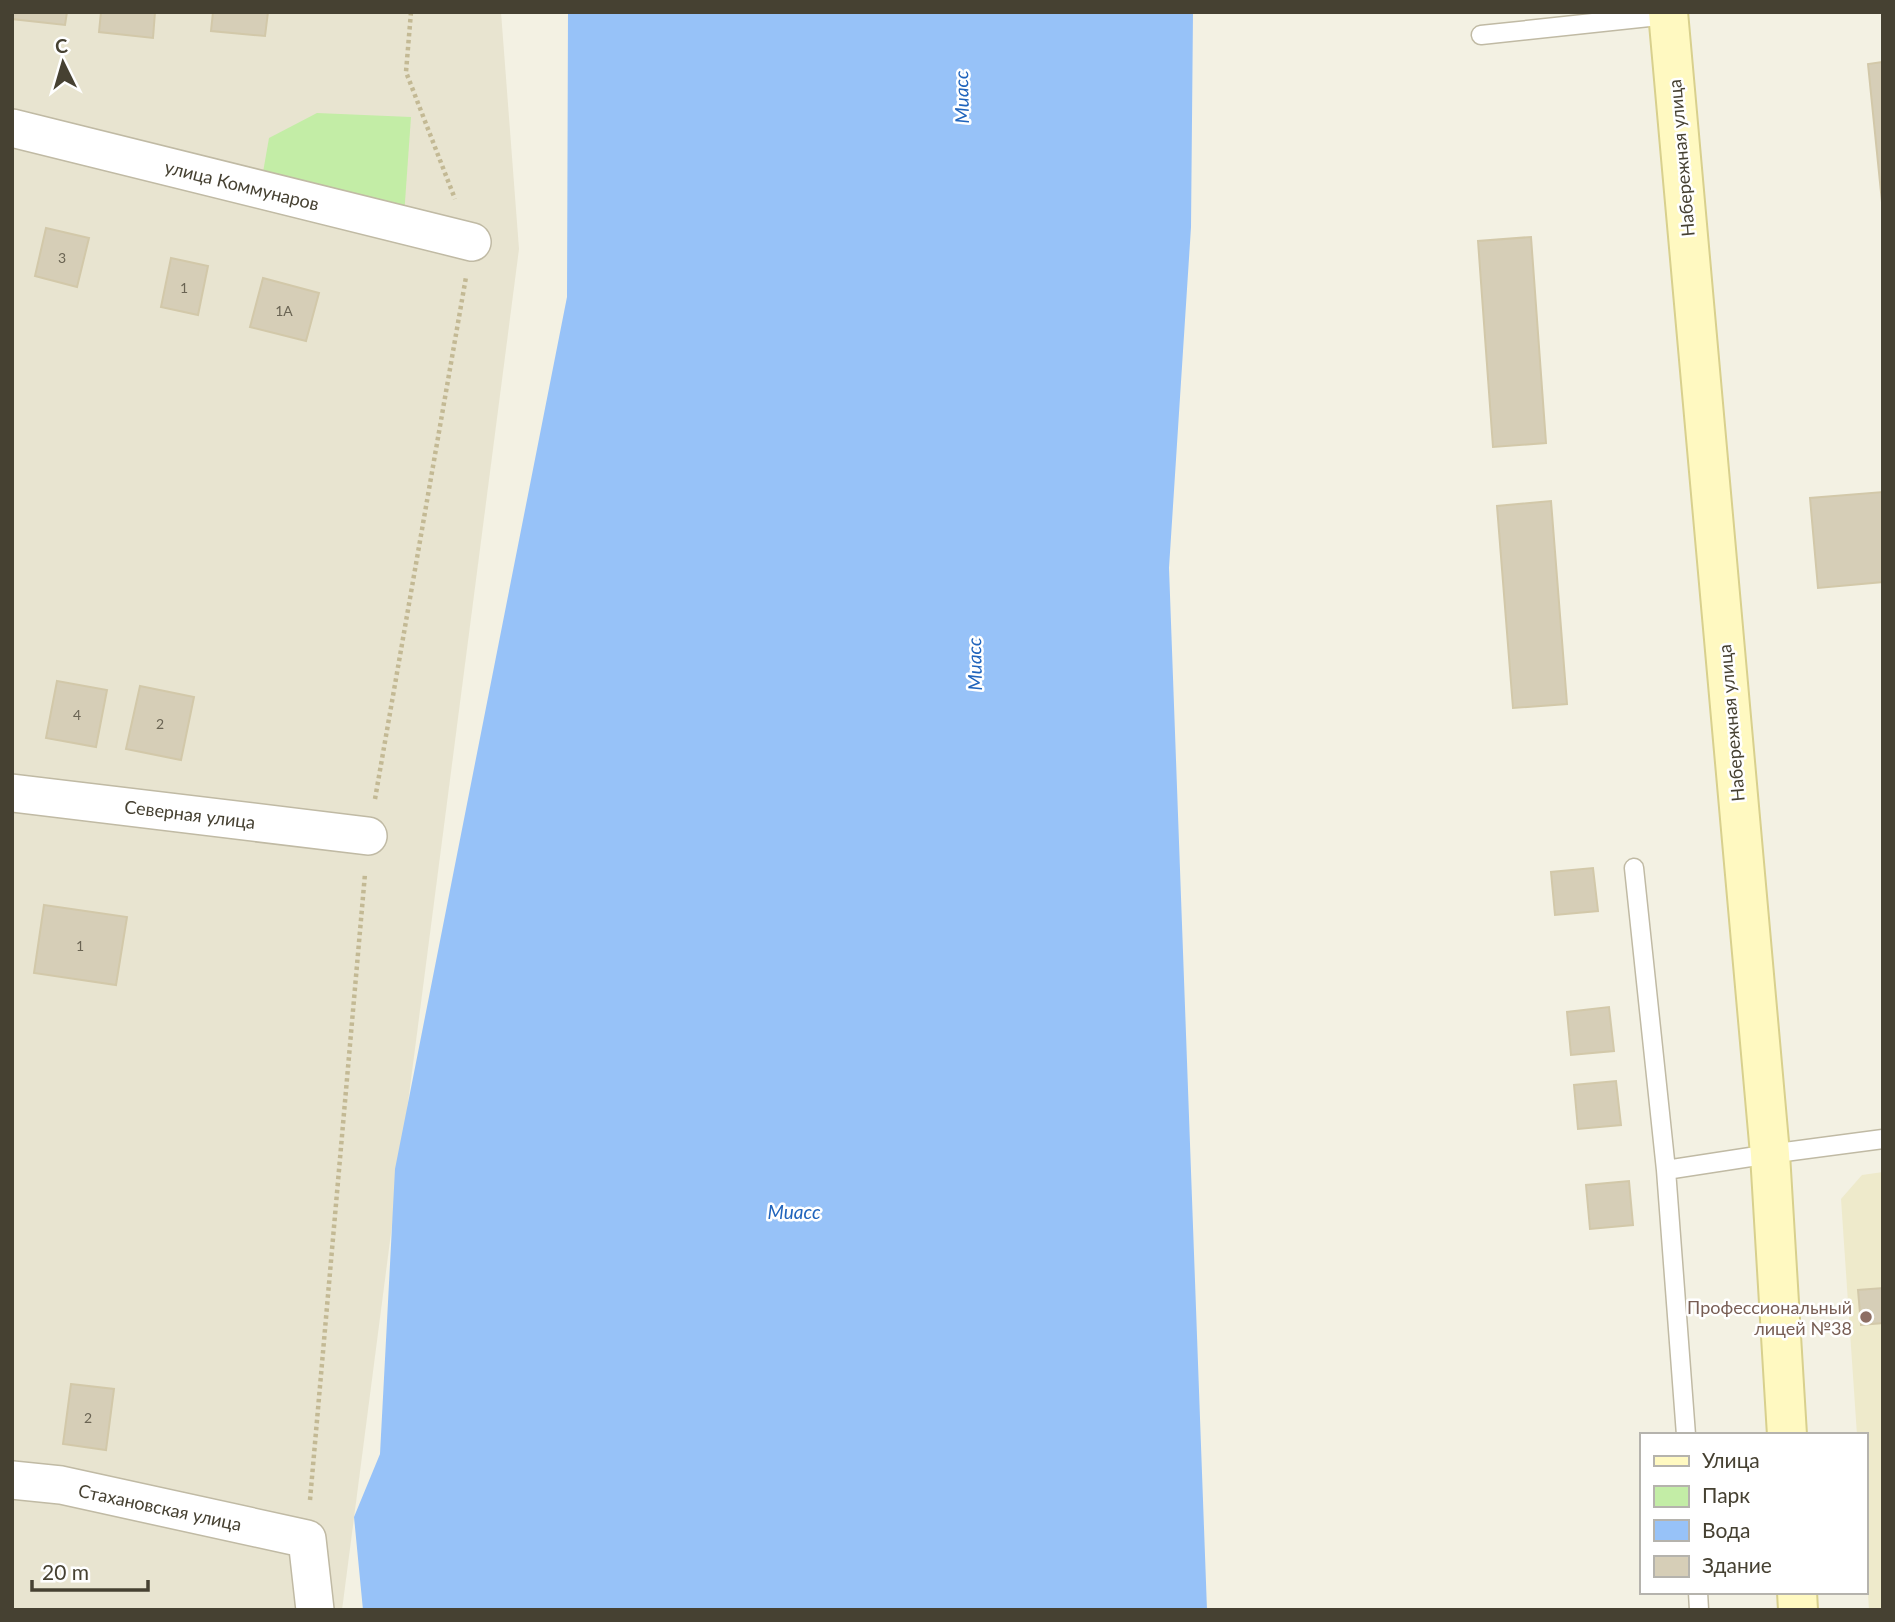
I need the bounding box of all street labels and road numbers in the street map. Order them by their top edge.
street label: Набережная улица [1663,78,1699,238]
street label: улица Коммунаров [163,155,322,215]
street label: Набережная улица [1713,643,1749,803]
street label: Северная улица [123,795,257,833]
street label: Стахановская улица [76,1479,244,1535]

